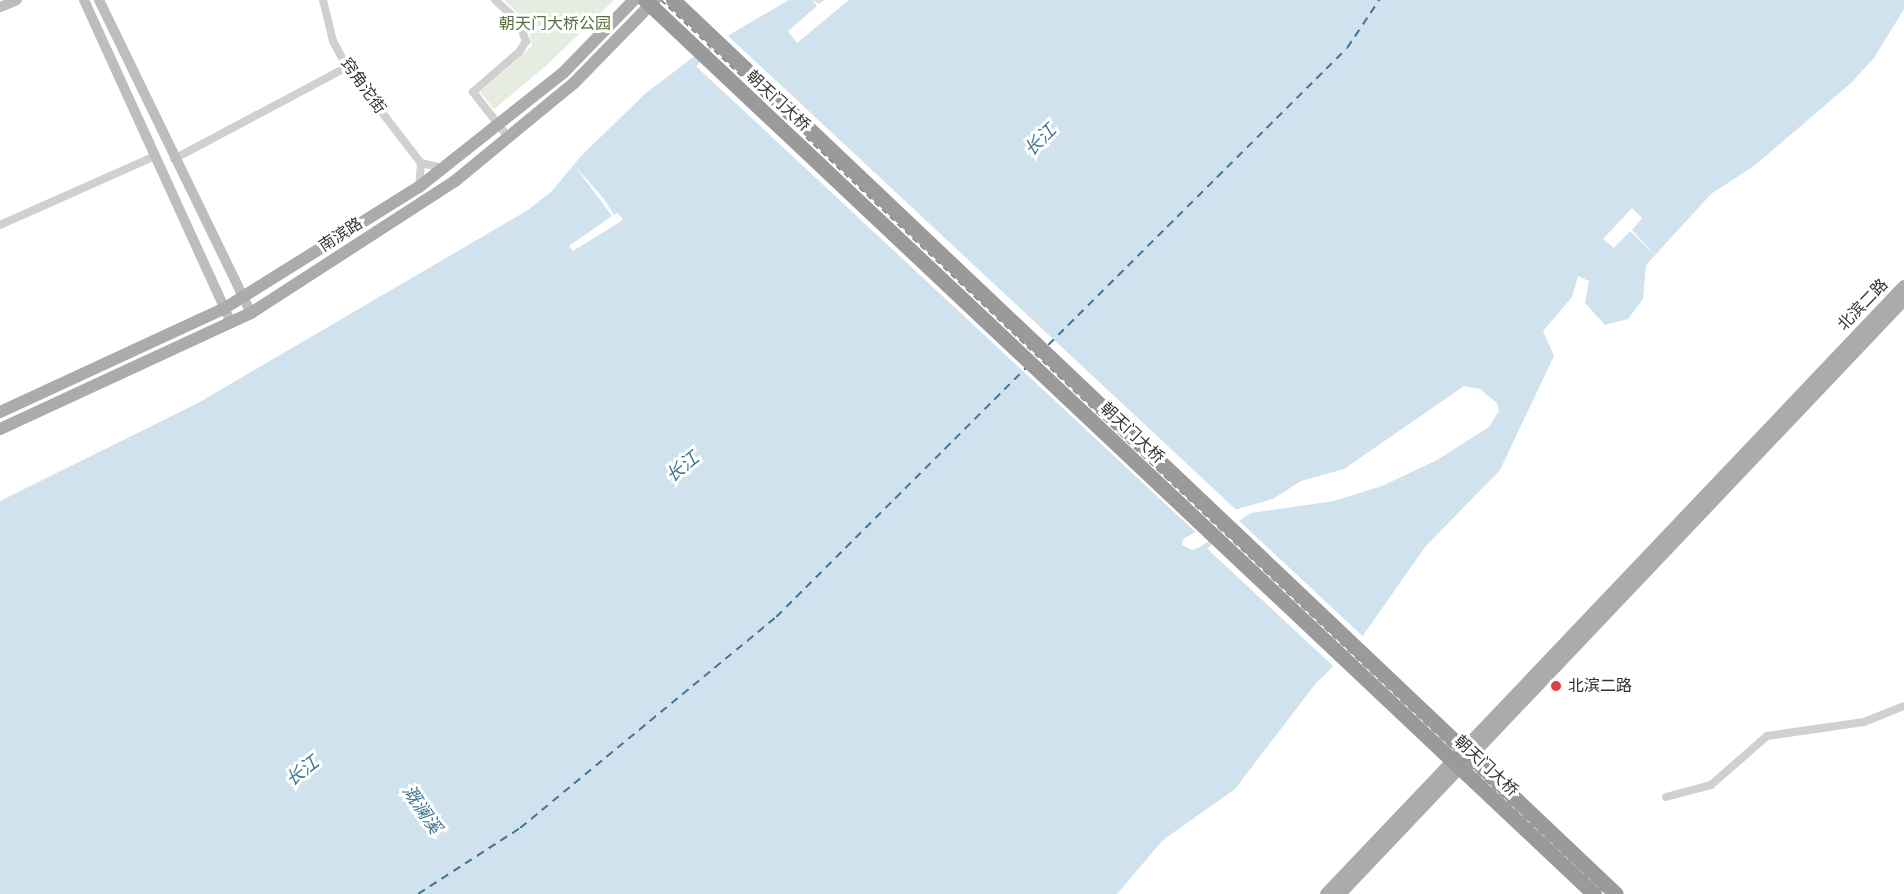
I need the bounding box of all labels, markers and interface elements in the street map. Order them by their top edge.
park label: 朝天门大桥公园 [499,14,611,34]
street label: 窍角沱街 [336,54,390,118]
street label: 朝天门大桥 [742,67,814,135]
water label: 长江 [1021,121,1061,161]
street label: 南滨路 [316,214,366,256]
street label: 北滨二路 [1834,275,1892,335]
street label: 朝天门大桥 [1096,399,1168,467]
water label: 长江 [662,448,704,488]
place label: 北滨二路 [1568,676,1632,696]
marker: 北滨二路 [1549,679,1563,693]
street label: 朝天门大桥 [1450,732,1522,800]
water label: 长江 [282,752,324,792]
water label: 溉澜溪 [397,782,445,838]

